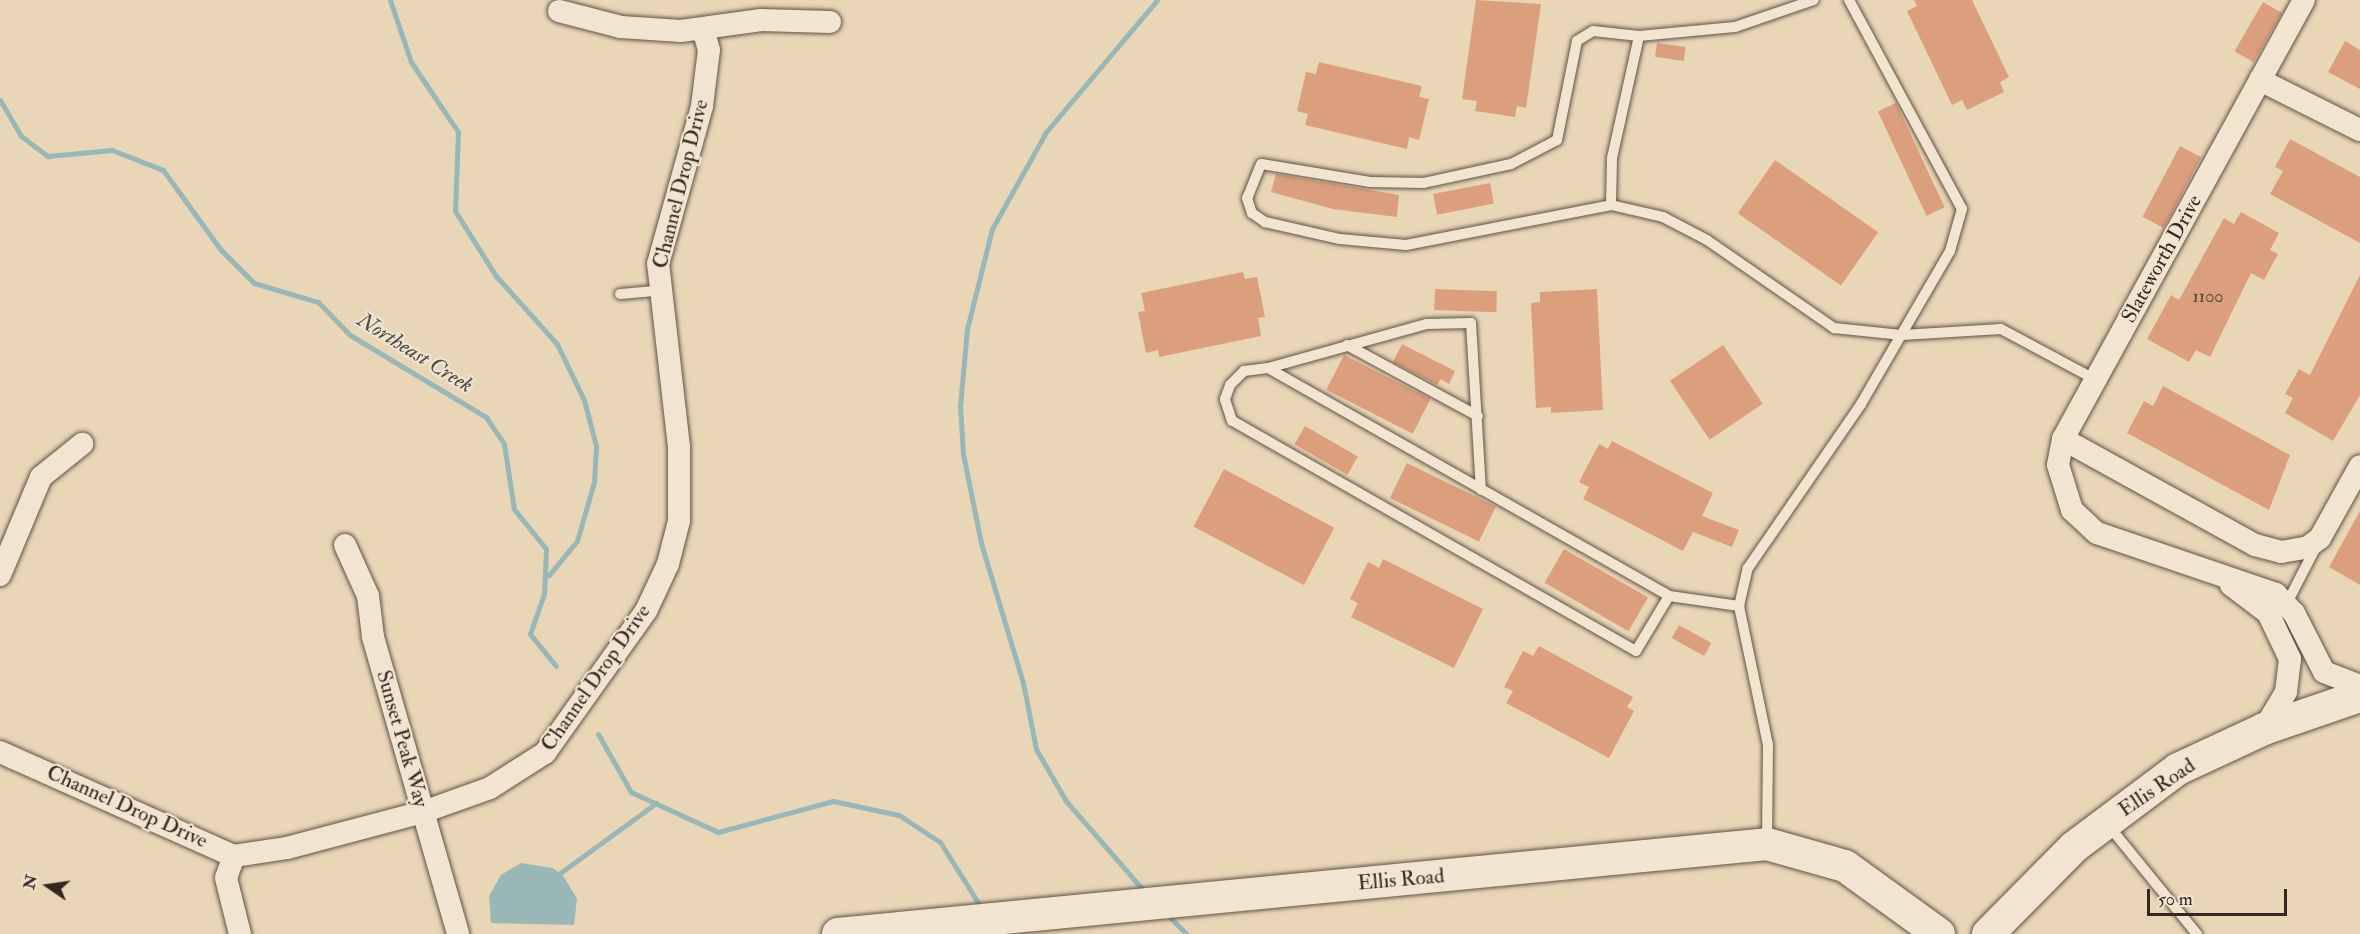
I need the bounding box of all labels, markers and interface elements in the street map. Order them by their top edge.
street label: Channel Drop Drive [648,97,714,271]
street label: Slateworth Drive [2116,191,2208,327]
house number: 1100 [2192,286,2224,308]
water label: Northeast Creek [352,307,478,399]
street label: Channel Drop Drive [536,600,656,756]
street label: Sunset Peak Way [370,668,434,810]
street label: Ellis Road [2114,753,2200,823]
street label: Channel Drop Drive [43,760,211,854]
north arrow [18,856,78,916]
street label: Ellis Road [1357,864,1445,896]
text: N [19,873,42,891]
scale bar [2150,877,2290,915]
text: 50 m [2158,888,2193,911]

